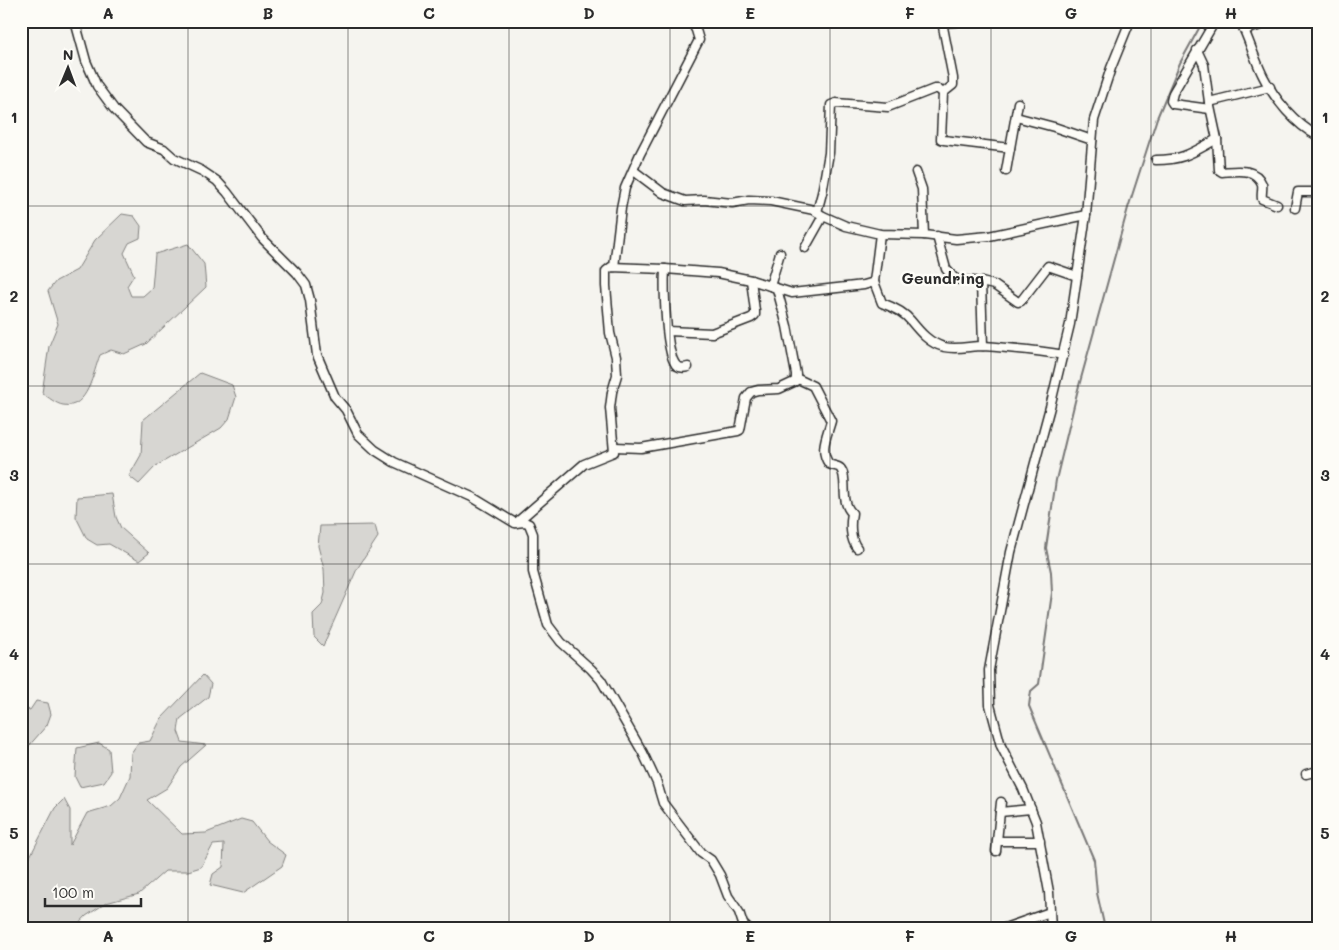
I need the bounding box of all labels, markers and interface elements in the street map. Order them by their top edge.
text: A [102,2,114,23]
text: B [263,2,273,23]
text: C [423,2,435,23]
text: D [583,2,595,23]
text: E [745,2,755,23]
text: F [905,2,915,23]
text: G [1065,2,1077,23]
text: H [1225,2,1237,23]
north arrow [42,42,92,92]
text: N [63,45,74,64]
text: 1 [10,106,18,127]
text: 1 [1321,106,1329,127]
district label: Geundring [902,267,984,288]
text: 2 [10,285,19,306]
text: 2 [1321,285,1330,306]
text: 3 [9,464,19,485]
text: 3 [1320,464,1330,485]
text: 4 [9,643,19,664]
text: 4 [1320,643,1330,664]
text: 5 [9,822,19,843]
text: 5 [1320,822,1330,843]
scale bar [45,875,141,907]
text: 100 m [52,882,94,902]
text: A [102,925,114,946]
text: B [263,925,273,946]
text: C [423,925,435,946]
text: D [583,925,595,946]
text: E [745,925,755,946]
text: F [905,925,915,946]
text: G [1065,925,1077,946]
text: H [1225,925,1237,946]

